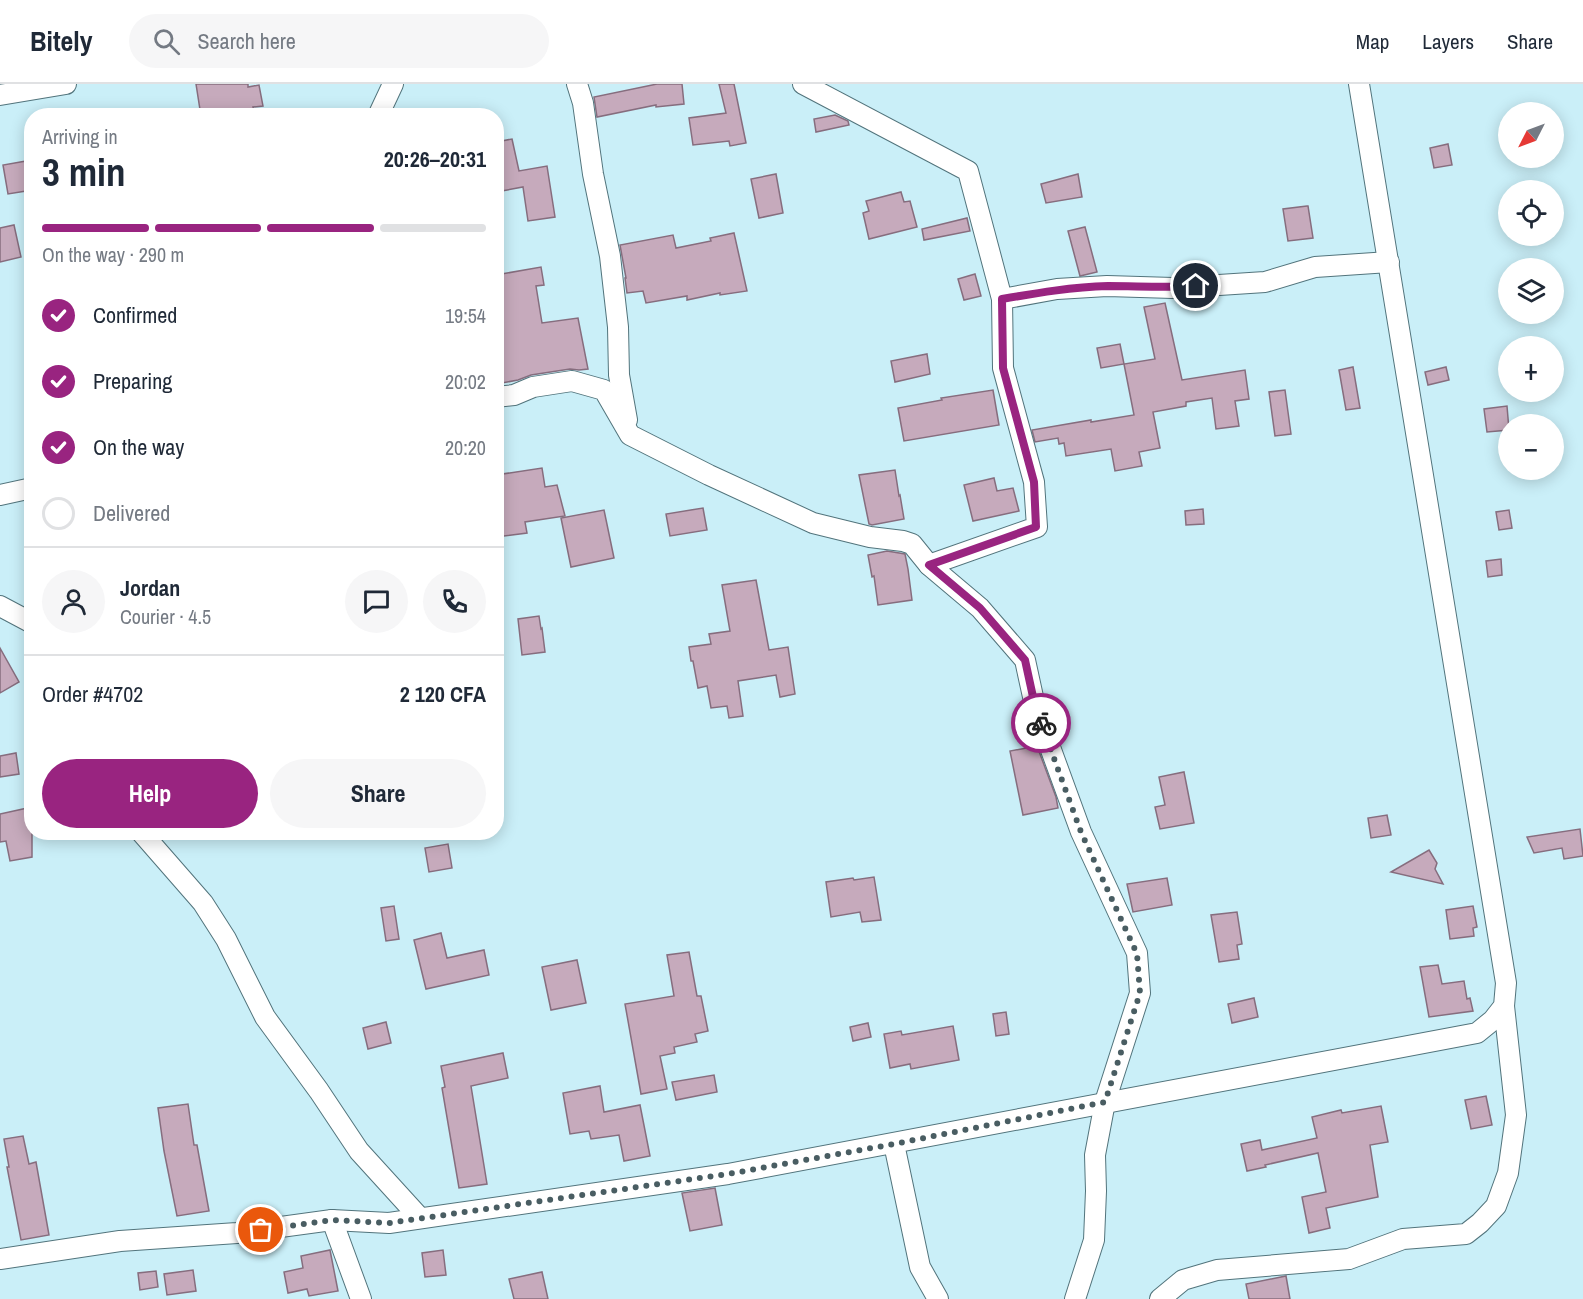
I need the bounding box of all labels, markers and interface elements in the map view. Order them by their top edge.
search box [129,14,549,68]
text: Bitely [30,22,93,60]
icon: search [150,25,183,58]
text: Search here [198,26,296,56]
text: Map [1356,27,1389,56]
text: Layers [1422,27,1474,56]
text: Share [1507,27,1553,56]
north arrow [1498,102,1564,168]
map controls [1498,102,1564,480]
text: Arriving in [42,123,118,150]
text: 20:26–20:31 [384,144,486,174]
text: 3 min [42,146,126,198]
button: locate [1498,180,1564,246]
text: On the way · 290 m [42,241,184,268]
button: layers [1498,258,1564,324]
pin [1170,260,1221,311]
icon: home [1179,269,1212,302]
icon: check [42,299,75,332]
text: Confirmed [93,300,177,330]
text: 19:54 [445,302,486,329]
button: + [1498,336,1564,402]
icon: check [42,365,75,398]
text: Preparing [93,366,172,396]
text: 20:02 [445,368,486,395]
button: − [1498,414,1564,480]
icon: check [42,431,75,464]
text: On the way [93,432,184,462]
text: 20:20 [445,434,486,461]
text: Delivered [93,498,170,528]
button: person [42,570,105,633]
button: chat [345,570,408,633]
button: phone [423,570,486,633]
text: Jordan [120,573,180,603]
text: Courier · 4.5 [120,603,211,630]
text: Order #4702 [42,679,143,709]
text: 2 120 CFA [400,679,486,709]
courier [1011,693,1071,753]
icon: bike [1025,707,1058,740]
button: Help [42,759,258,828]
button: Share [270,759,486,828]
pin [235,1204,286,1255]
icon: bag [244,1213,277,1246]

